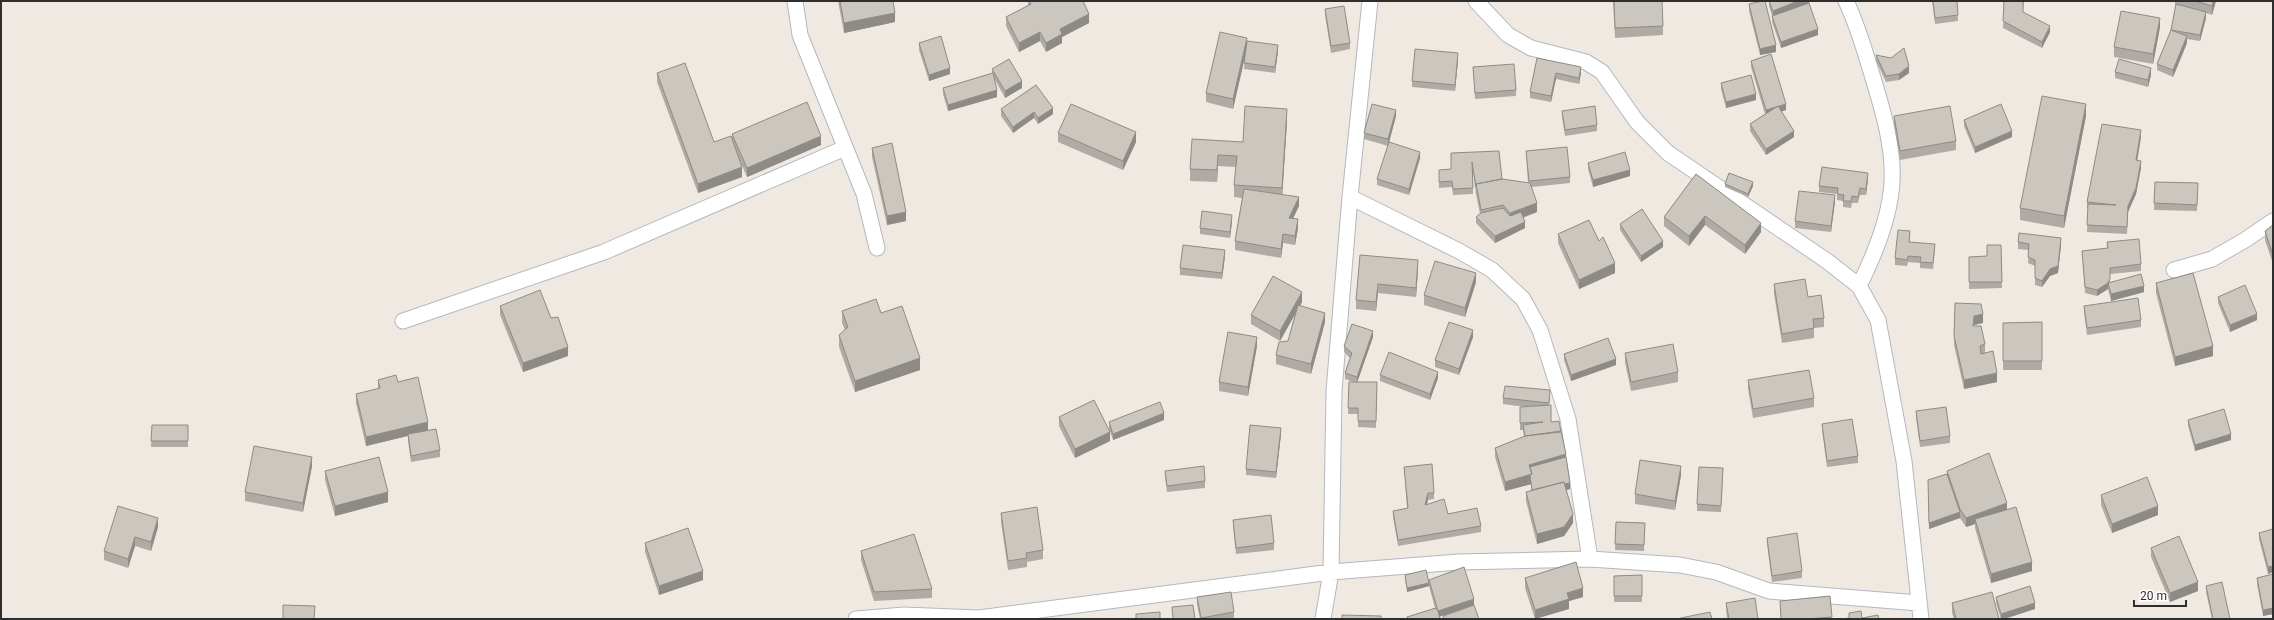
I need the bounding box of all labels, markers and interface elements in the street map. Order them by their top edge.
scale bar [2134,582,2186,608]
text: 20 m [2140,589,2167,603]

